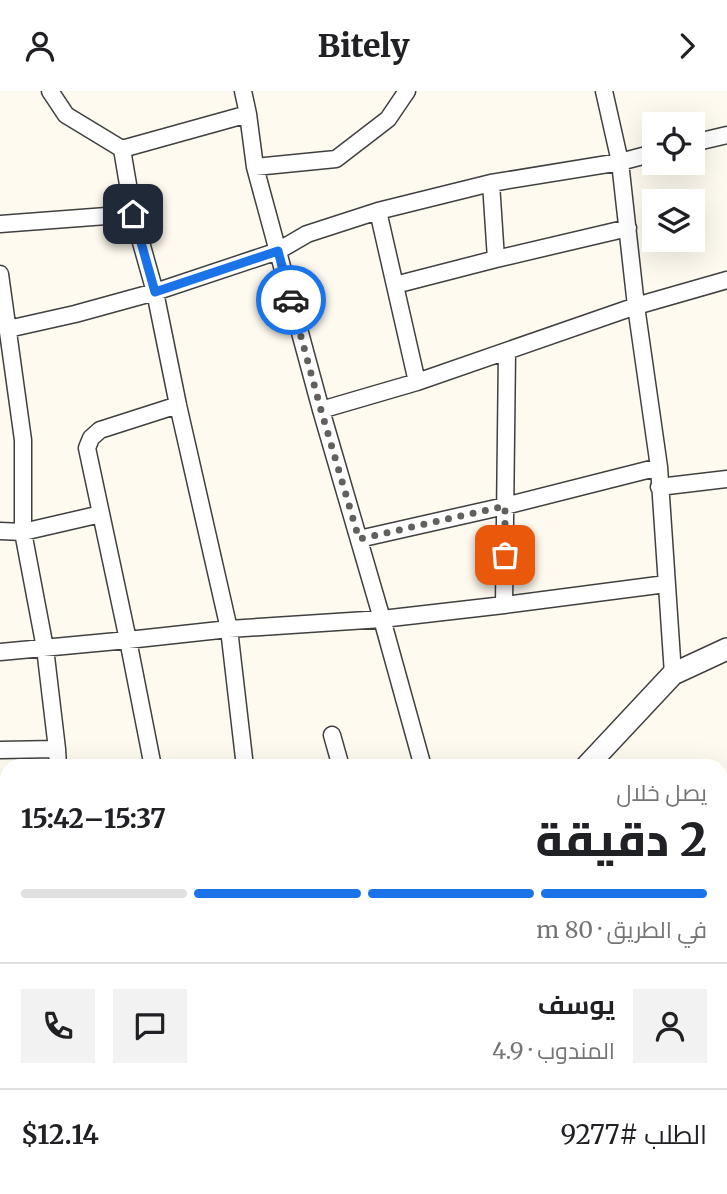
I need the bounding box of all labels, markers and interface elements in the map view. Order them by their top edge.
text: Bitely [317,26,410,66]
icon: person [21,27,59,65]
icon: forward [668,27,706,65]
map controls [642,112,705,252]
button: locate [642,112,705,175]
pin [103,184,163,244]
button: layers [642,189,705,252]
icon: home [114,195,152,233]
courier [256,265,326,335]
icon: car [272,281,310,319]
pin [475,525,535,585]
icon: bag [486,536,524,574]
text: يصل خلال [616,778,707,807]
text: 15:37–15:42 [21,802,166,835]
text: 2 دقيقة [536,811,707,869]
text: في الطريق · 80 m [536,915,707,944]
text: يوسف [538,988,615,1021]
button: phone [21,989,95,1063]
button: chat [113,989,187,1063]
button: person [633,989,707,1063]
text: المندوب · 4.9 [492,1036,615,1065]
text: $12.14 [21,1118,99,1151]
text: الطلب #9277 [560,1118,707,1151]

